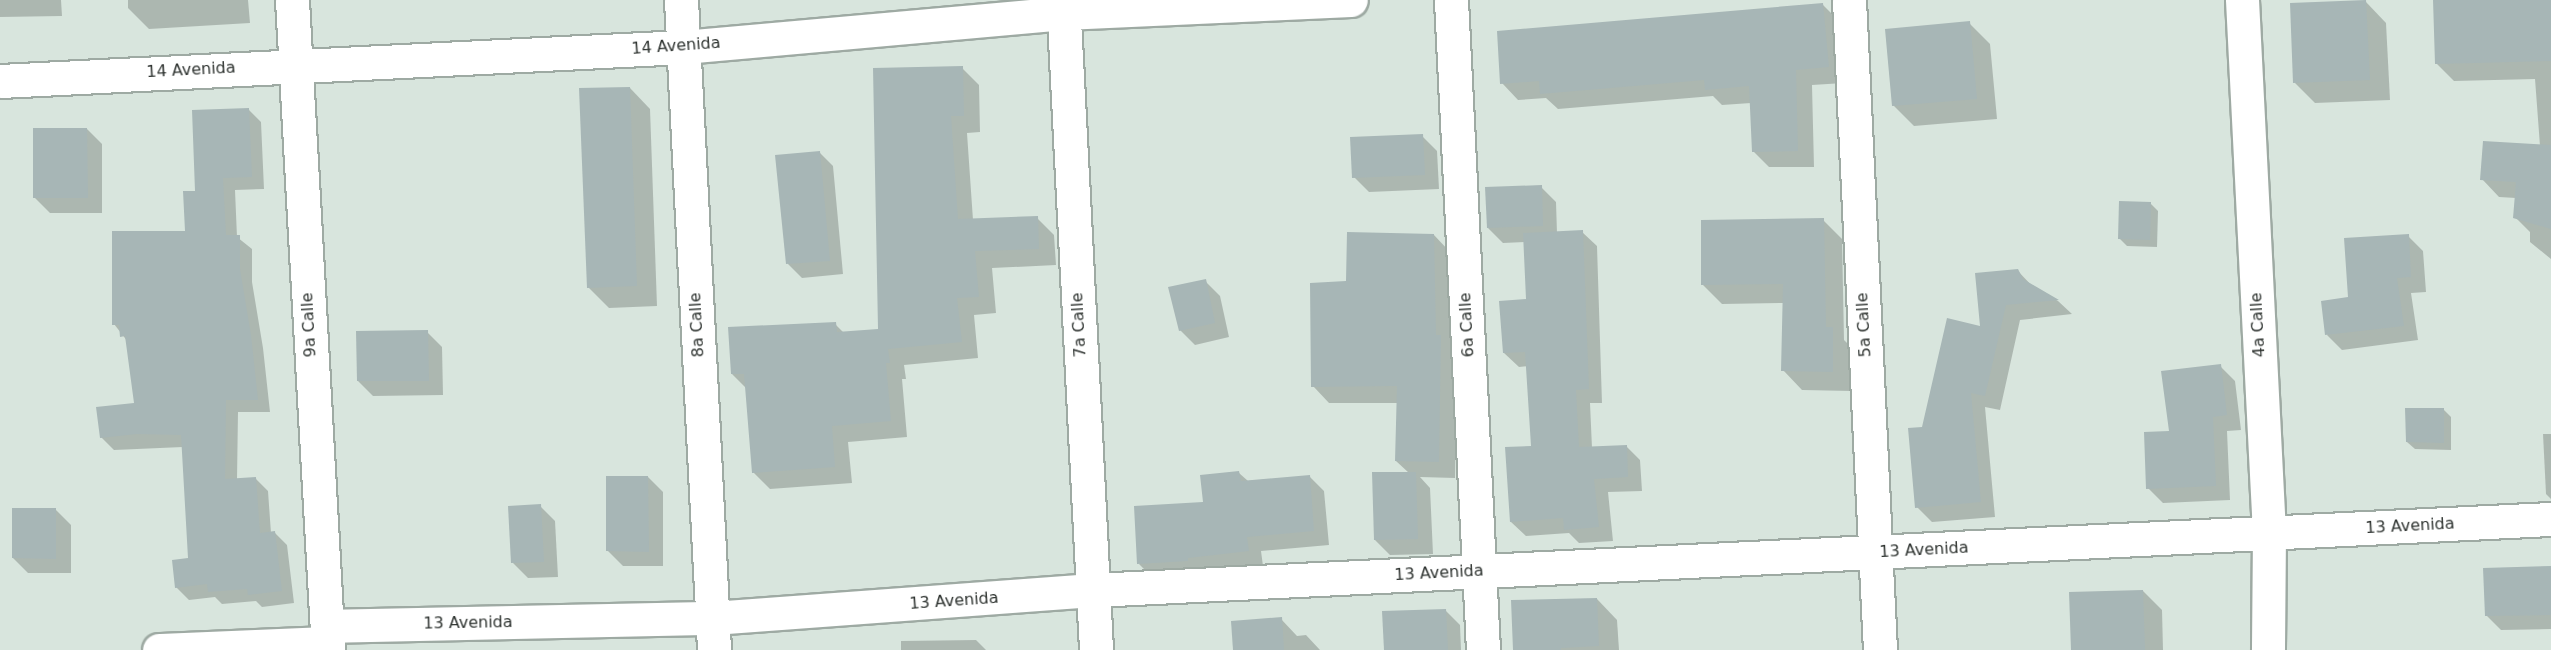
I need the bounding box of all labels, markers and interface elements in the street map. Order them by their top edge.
street label: 14 Avenida [631,33,721,59]
street label: 14 Avenida [146,58,236,82]
street label: 9a Calle [298,292,320,358]
street label: 8a Calle [686,292,708,358]
street label: 7a Calle [1068,292,1090,358]
street label: 6a Calle [1456,292,1478,358]
street label: 5a Calle [1853,292,1875,358]
street label: 4a Calle [2247,292,2269,358]
street label: 13 Avenida [2365,514,2455,538]
street label: 13 Avenida [1879,538,1969,562]
street label: 13 Avenida [1394,561,1484,585]
street label: 13 Avenida [909,588,999,614]
street label: 13 Avenida [423,613,513,633]

